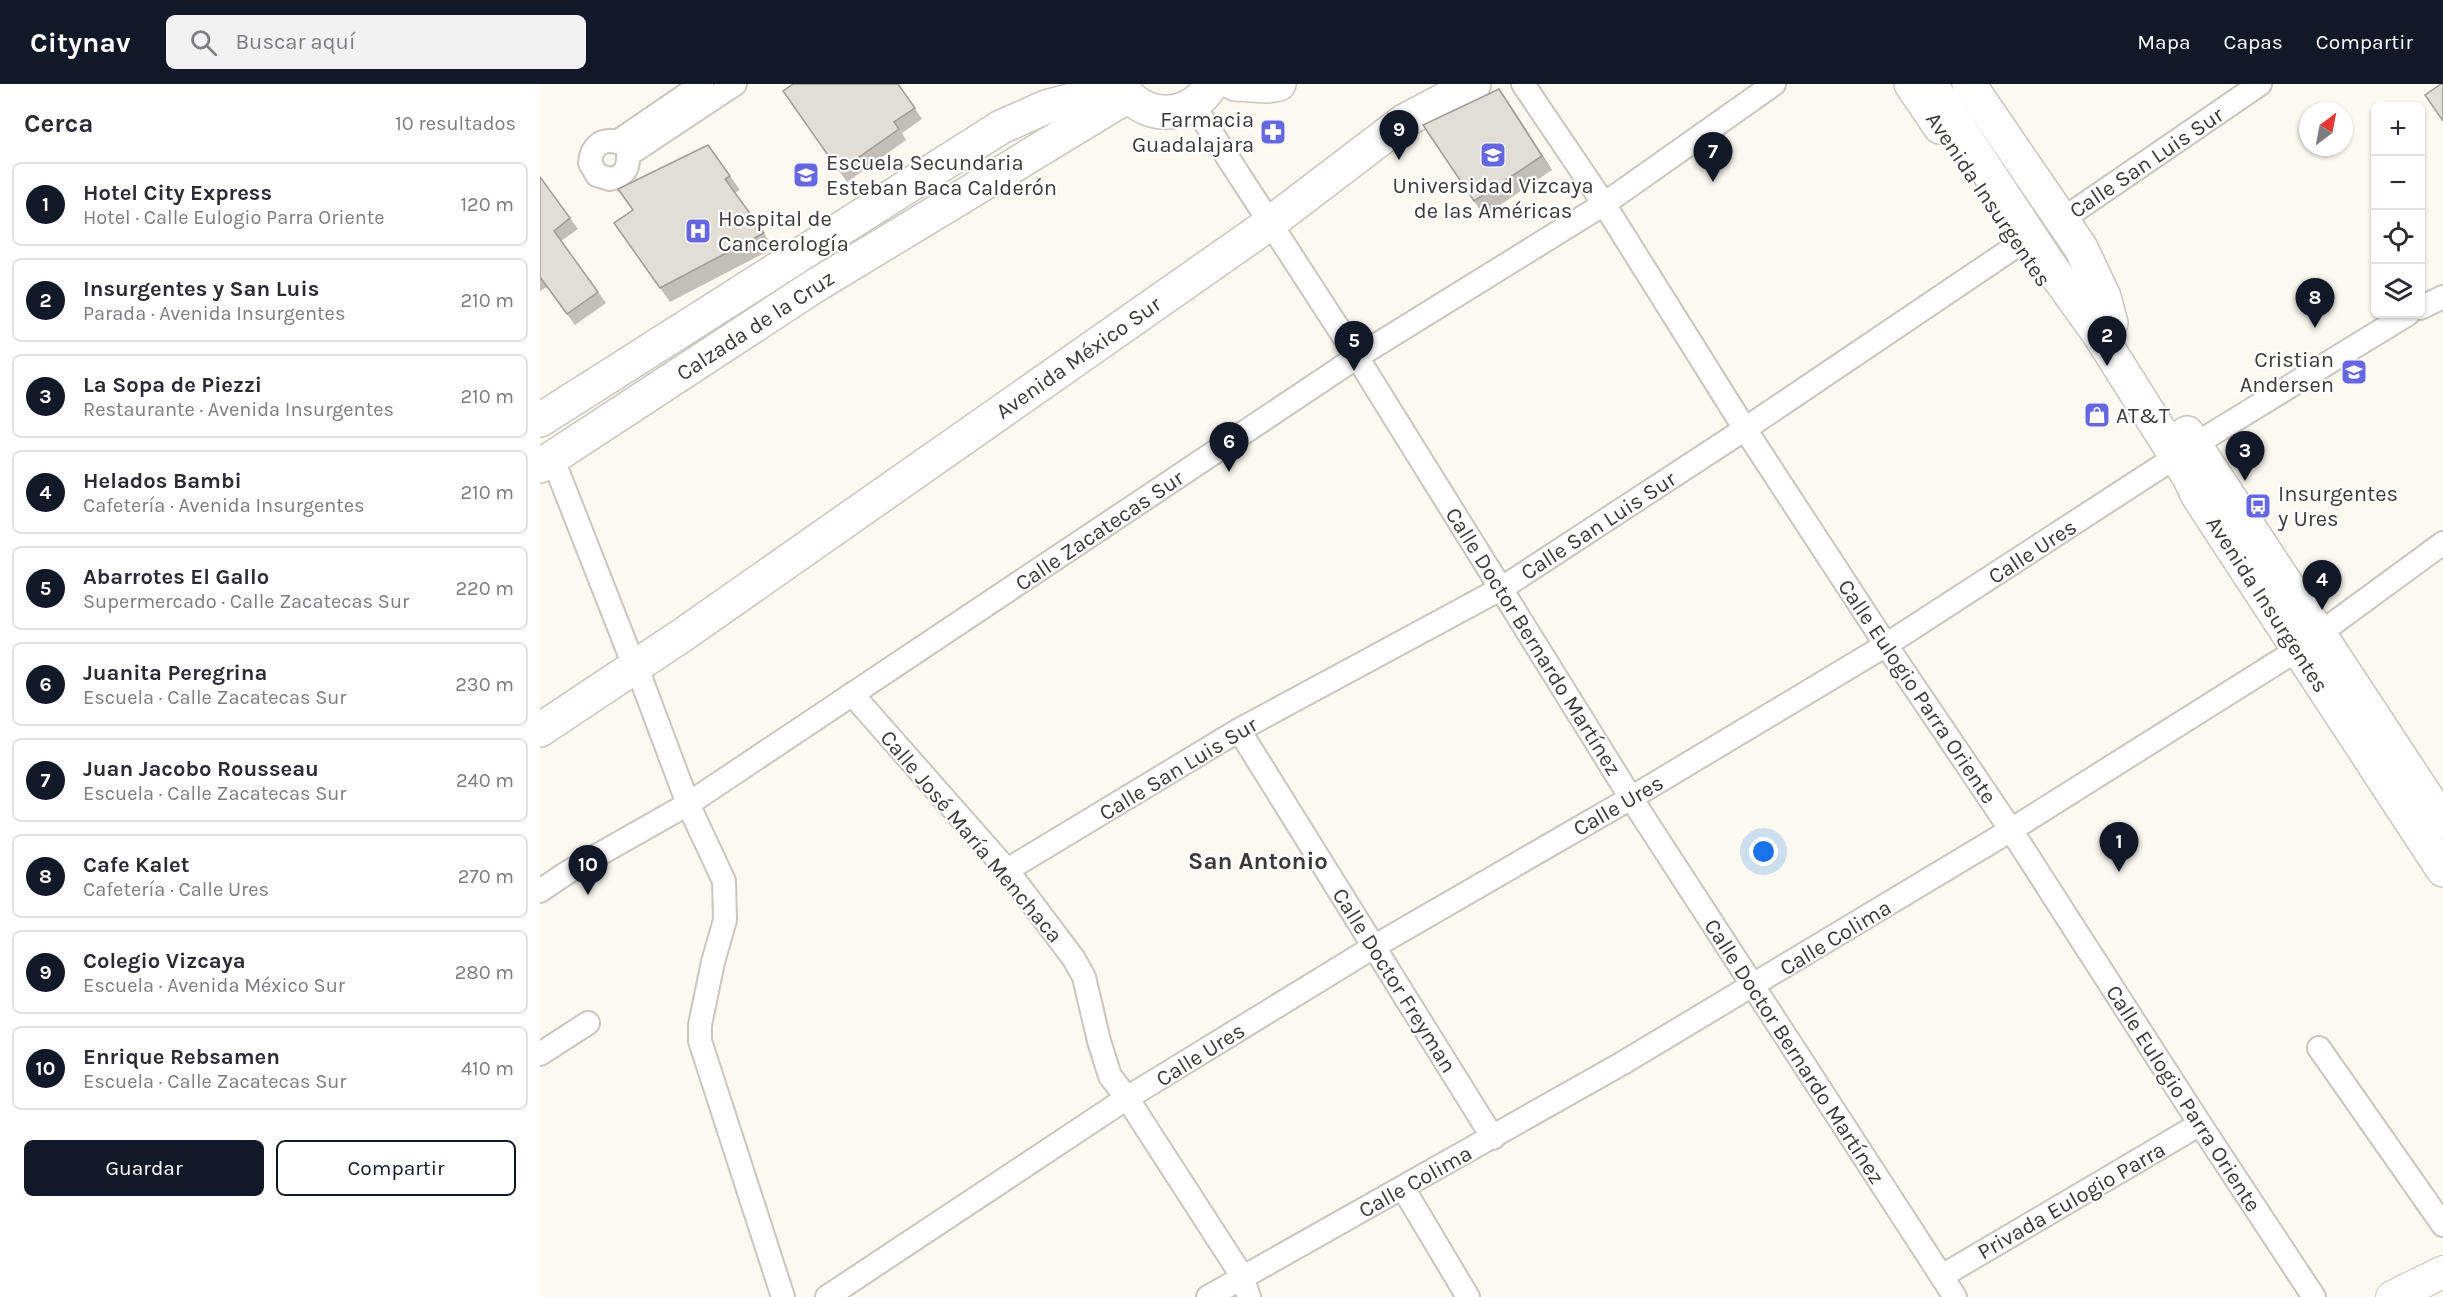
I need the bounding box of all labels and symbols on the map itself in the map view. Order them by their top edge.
street label: Calle San Luis Sur [2065,102,2228,224]
north arrow [2299,102,2353,156]
place label: Farmacia Guadalajara [1132,107,1254,158]
street label: Avenida Insurgentes [1920,107,2056,292]
pin: 9 [1380,110,1418,160]
pharmacy icon: Farmacia Guadalajara [1258,117,1288,147]
pin: 7 [1694,132,1732,182]
school or university icon: Universidad Vizcaya de las Américas [1478,140,1508,170]
place label: Escuela Secundaria Esteban Baca Calderón [826,150,1057,201]
school or university icon: Escuela Secundaria Esteban Baca Calderón [791,160,821,190]
place label: Universidad Vizcaya de las Américas [1392,173,1594,224]
place label: Hospital de Cancerología [718,206,849,257]
hospital icon: Hospital de Cancerología [683,216,713,246]
street label: Calzada de la Cruz [672,265,839,387]
pin: 8 [2296,278,2334,328]
street label: Avenida México Sur [991,291,1166,425]
pin: 2 [2088,316,2126,366]
pin: 5 [1334,322,1374,371]
place label: Cristian Andersen [2240,347,2334,398]
school or university icon: Cristian Andersen [2339,357,2369,387]
shop icon: AT&T [2082,400,2112,430]
place label: AT&T [2116,403,2170,429]
pin: 6 [1210,422,1248,472]
pin: 3 [2226,432,2264,481]
street label: Calle Zacatecas Sur [1010,465,1189,597]
street label: Calle San Luis Sur [1516,466,1681,586]
place label: Insurgentes y Ures [2277,481,2398,532]
bus stop icon: Insurgentes y Ures [2243,491,2273,521]
street label: Calle Doctor Bernardo Martínez [1440,503,1627,780]
street label: Avenida Insurgentes [2200,512,2334,697]
street label: Calle Ures [1984,514,2081,590]
pin: 4 [2302,560,2342,610]
street label: Calle Eulogio Parra Oriente [1832,574,2002,809]
street label: Calle San Luis Sur [1095,711,1262,826]
street label: Calle José María Menchaca [875,725,1068,948]
street label: Calle Ures [1569,770,1668,842]
pin: 1 [2100,822,2138,872]
your location [1749,837,1778,866]
pin: 10 [568,846,608,895]
district label: San Antonio [1188,847,1328,875]
street label: Calle Doctor Freyman [1327,883,1462,1078]
street label: Calle Colima [1775,894,1896,981]
street label: Calle Doctor Bernardo Martínez [1699,914,1890,1189]
street label: Calle Eulogio Parra Oriente [2100,980,2266,1217]
street label: Calle Ures [1151,1017,1250,1092]
street label: Privada Eulogio Parra [1973,1136,2170,1265]
street label: Calle Colima [1354,1140,1477,1224]

